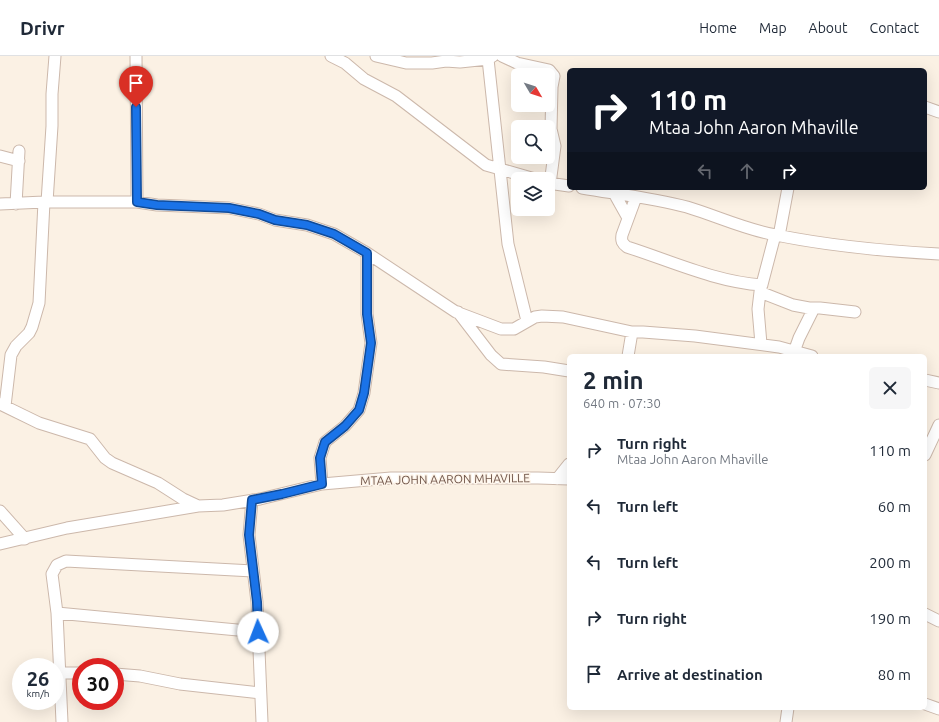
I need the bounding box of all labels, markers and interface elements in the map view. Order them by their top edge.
text: Drivr [20,17,65,39]
text: Home [699,20,737,36]
text: Map [759,20,787,36]
text: About [809,20,848,36]
text: Contact [870,20,919,36]
pin [119,66,153,107]
north arrow [511,68,555,112]
map controls [511,68,555,216]
icon: arrive [125,72,147,94]
icon: right [583,84,635,136]
text: 110 m [649,84,727,115]
text: Mtaa John Aaron Mhaville [649,117,859,137]
button: search [511,120,555,164]
icon: left [694,160,716,182]
icon: ahead [736,160,758,182]
icon: right [778,160,800,182]
button: layers [511,172,555,216]
text: 2 min [583,367,644,394]
button: close [869,367,911,409]
text: 640 m · 07:30 [583,396,661,410]
text: Turn right [617,435,687,452]
icon: right [583,439,605,461]
text: 110 m [869,442,911,459]
text: Mtaa John Aaron Mhaville [617,452,768,466]
street label: MTAA JOHN AARON MHAVILLE [360,471,530,487]
icon: left [583,495,605,517]
text: Turn left [617,498,678,515]
text: 60 m [878,498,911,515]
icon: left [583,551,605,573]
text: Turn left [617,554,678,571]
text: 200 m [869,554,911,571]
icon: right [583,607,605,629]
text: Turn right [617,610,687,627]
text: 190 m [869,610,911,627]
position arrow [237,611,279,653]
speed limit sign: 30 [72,658,124,710]
icon: arrive [583,663,605,685]
text: Arrive at destination [617,666,763,683]
text: 80 m [878,666,911,683]
text: 26 [27,667,49,690]
text: km/h [26,688,50,699]

